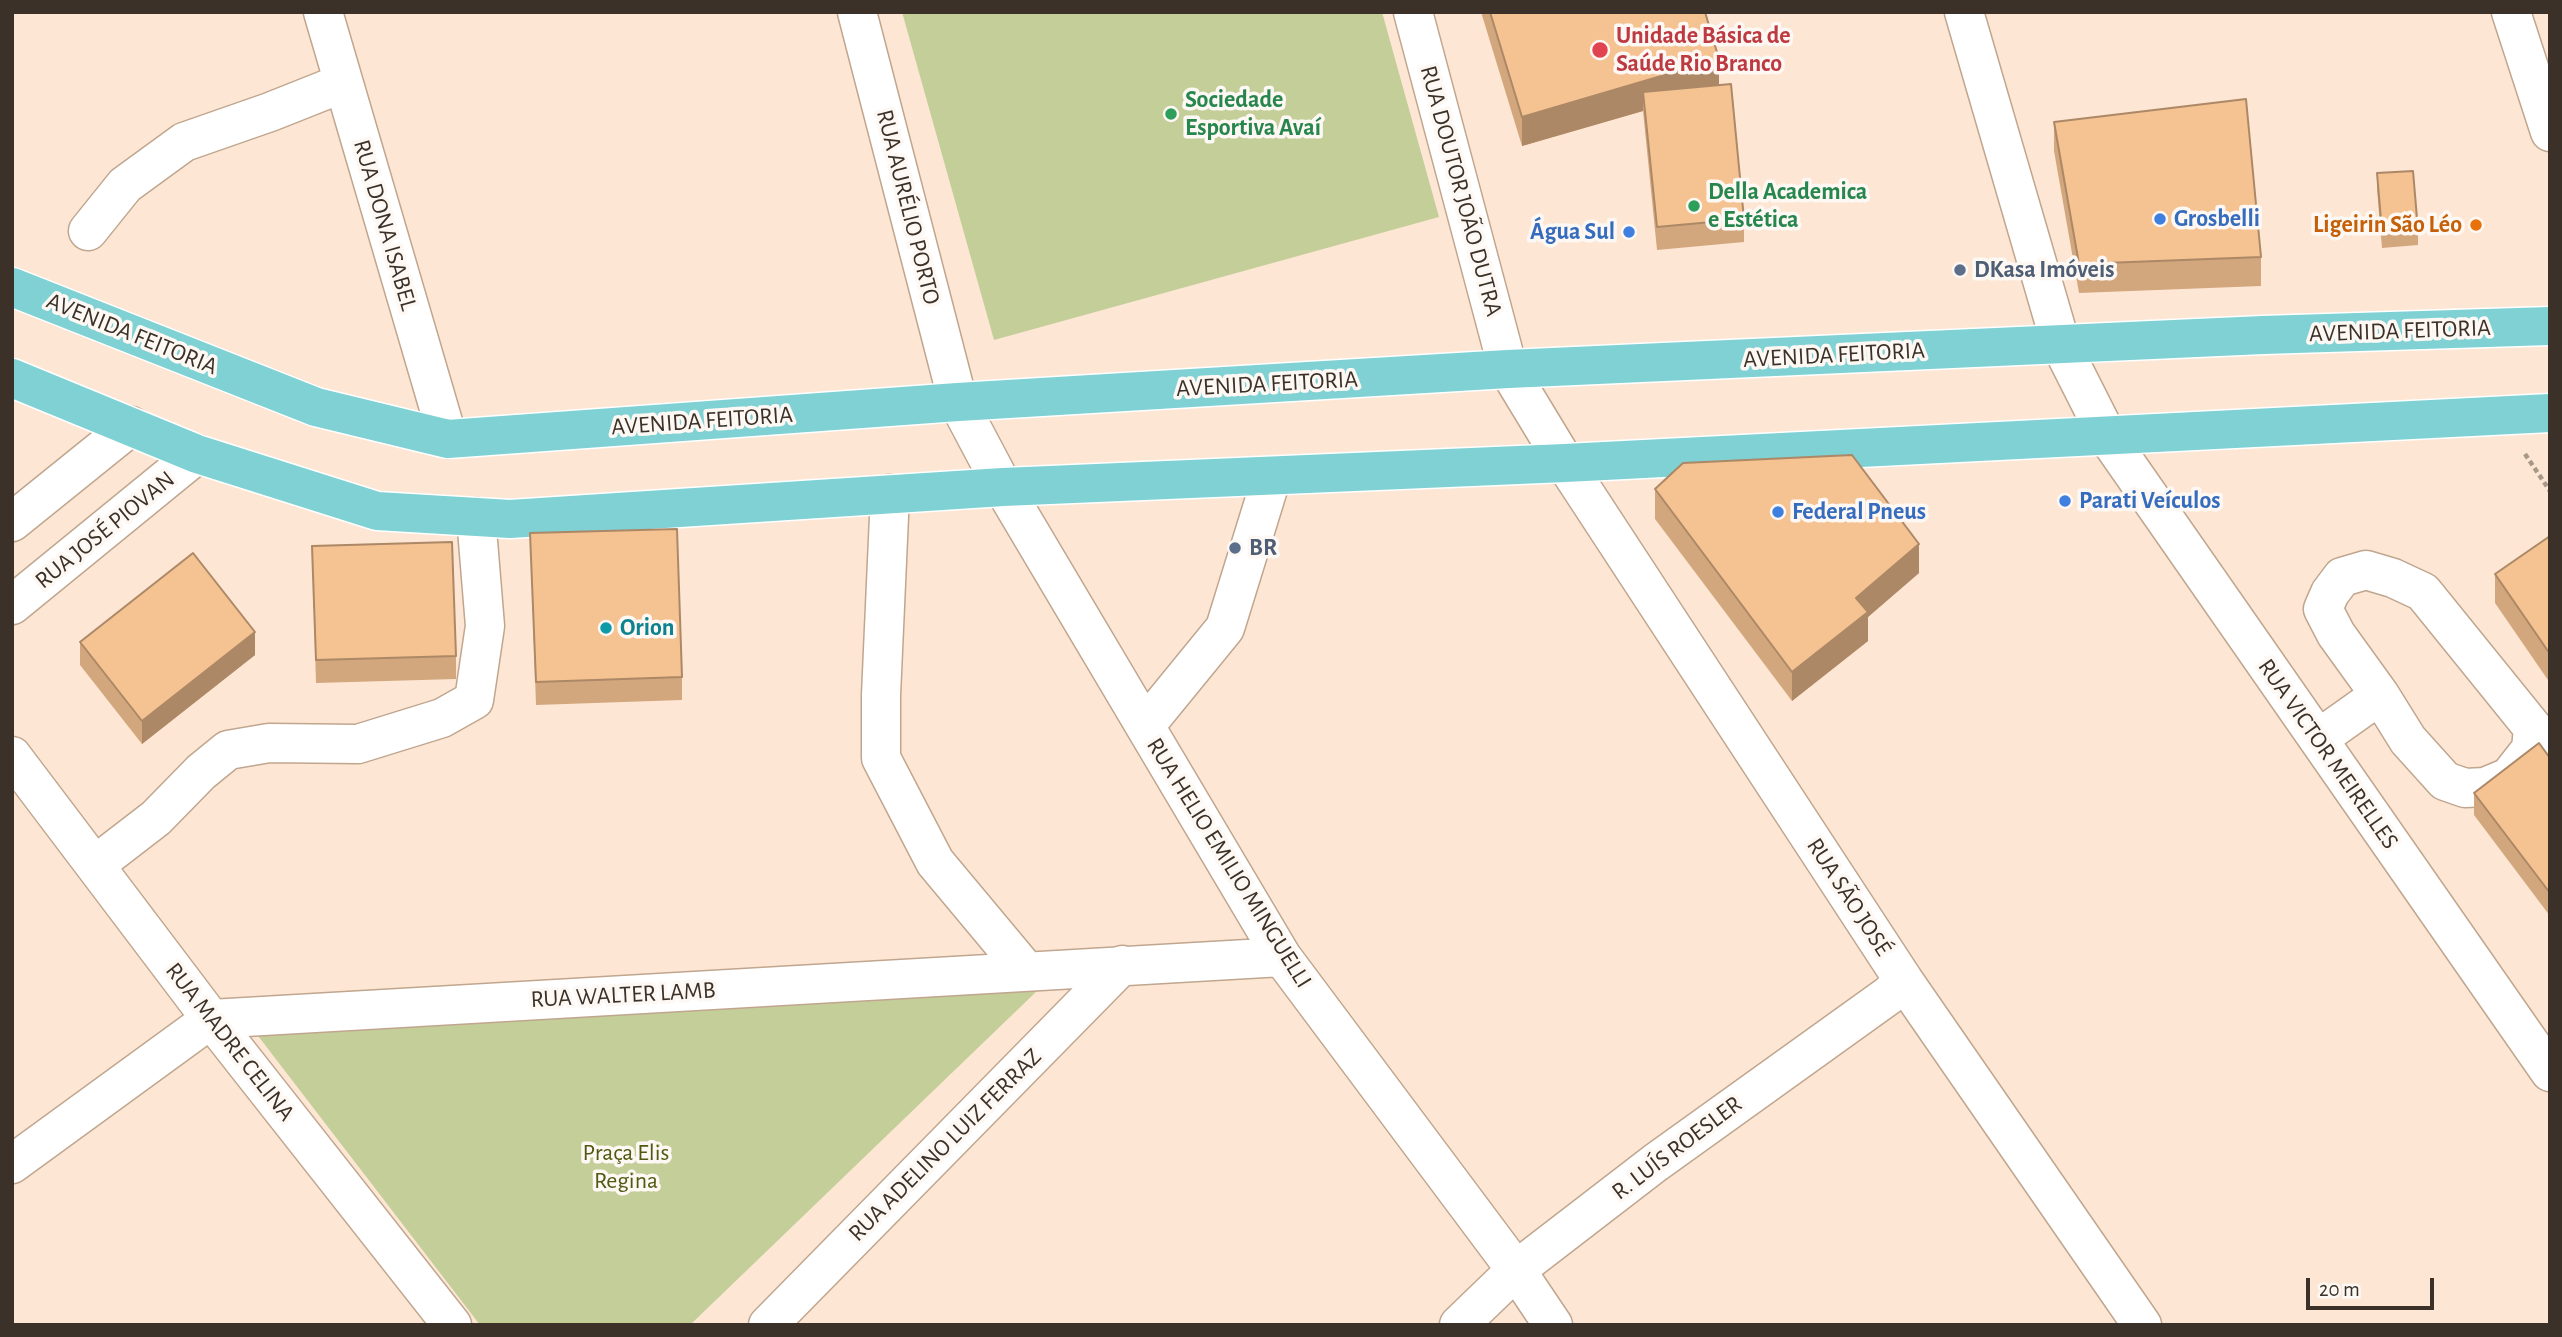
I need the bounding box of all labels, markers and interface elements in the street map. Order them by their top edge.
place label: Unidade Básica de Saúde Rio Branco [1616,22,1791,78]
marker: Unidade Básica de Saúde Rio Branco [1590,40,1610,60]
street label: RUA DOUTOR JOÃO DUTRA [1414,62,1508,320]
place label: Sociedade Esportiva Avaí [1185,86,1321,142]
street label: RUA AURÉLIO PORTO [870,106,946,308]
marker: Sociedade Esportiva Avaí [1163,106,1179,122]
street label: RUA DONA ISABEL [347,136,423,314]
place label: Della Academica e Estética [1708,178,1867,234]
marker: Della Academica e Estética [1686,198,1702,214]
place label: Grosbelli [2174,205,2260,233]
marker: Grosbelli [2152,211,2168,227]
place label: Ligeirin São Léo [2313,211,2462,239]
marker: Ligeirin São Léo [2468,217,2484,233]
place label: Água Sul [1530,218,1615,246]
marker: Água Sul [1621,224,1637,240]
place label: DKasa Imóveis [1974,256,2114,284]
marker: DKasa Imóveis [1952,262,1968,278]
street label: AVENIDA FEITORIA [42,287,222,381]
street label: AVENIDA FEITORIA [2309,313,2491,349]
street label: AVENIDA FEITORIA [1742,336,1926,374]
street label: AVENIDA FEITORIA [1175,365,1359,403]
street label: AVENIDA FEITORIA [610,400,794,442]
street label: RUA JOSÉ PIOVAN [29,465,181,595]
place label: Parati Veículos [2079,487,2220,515]
marker: Parati Veículos [2057,493,2073,509]
place label: Federal Pneus [1792,498,1926,526]
marker: Federal Pneus [1770,504,1786,520]
place label: BR [1249,534,1277,562]
marker: BR [1227,540,1243,556]
place label: Orion [620,614,674,642]
marker: Orion [598,620,614,636]
street label: RUA VICTOR MEIRELLES [2252,653,2404,855]
street label: RUA HELIO EMILIO MINGUELLI [1140,733,1318,993]
street label: RUA SÃO JOSÉ [1800,833,1898,961]
street label: RUA MADRE CELINA [159,957,301,1127]
street label: RUA WALTER LAMB [530,976,716,1014]
street label: RUA ADELINO LUIZ FERRAZ [843,1043,1047,1247]
street label: R. LUÍS ROESLER [1606,1090,1748,1206]
park label: Praça Elis Regina [583,1139,669,1195]
scale bar [2310,1264,2438,1308]
text: 20 m [2319,1279,2360,1300]

